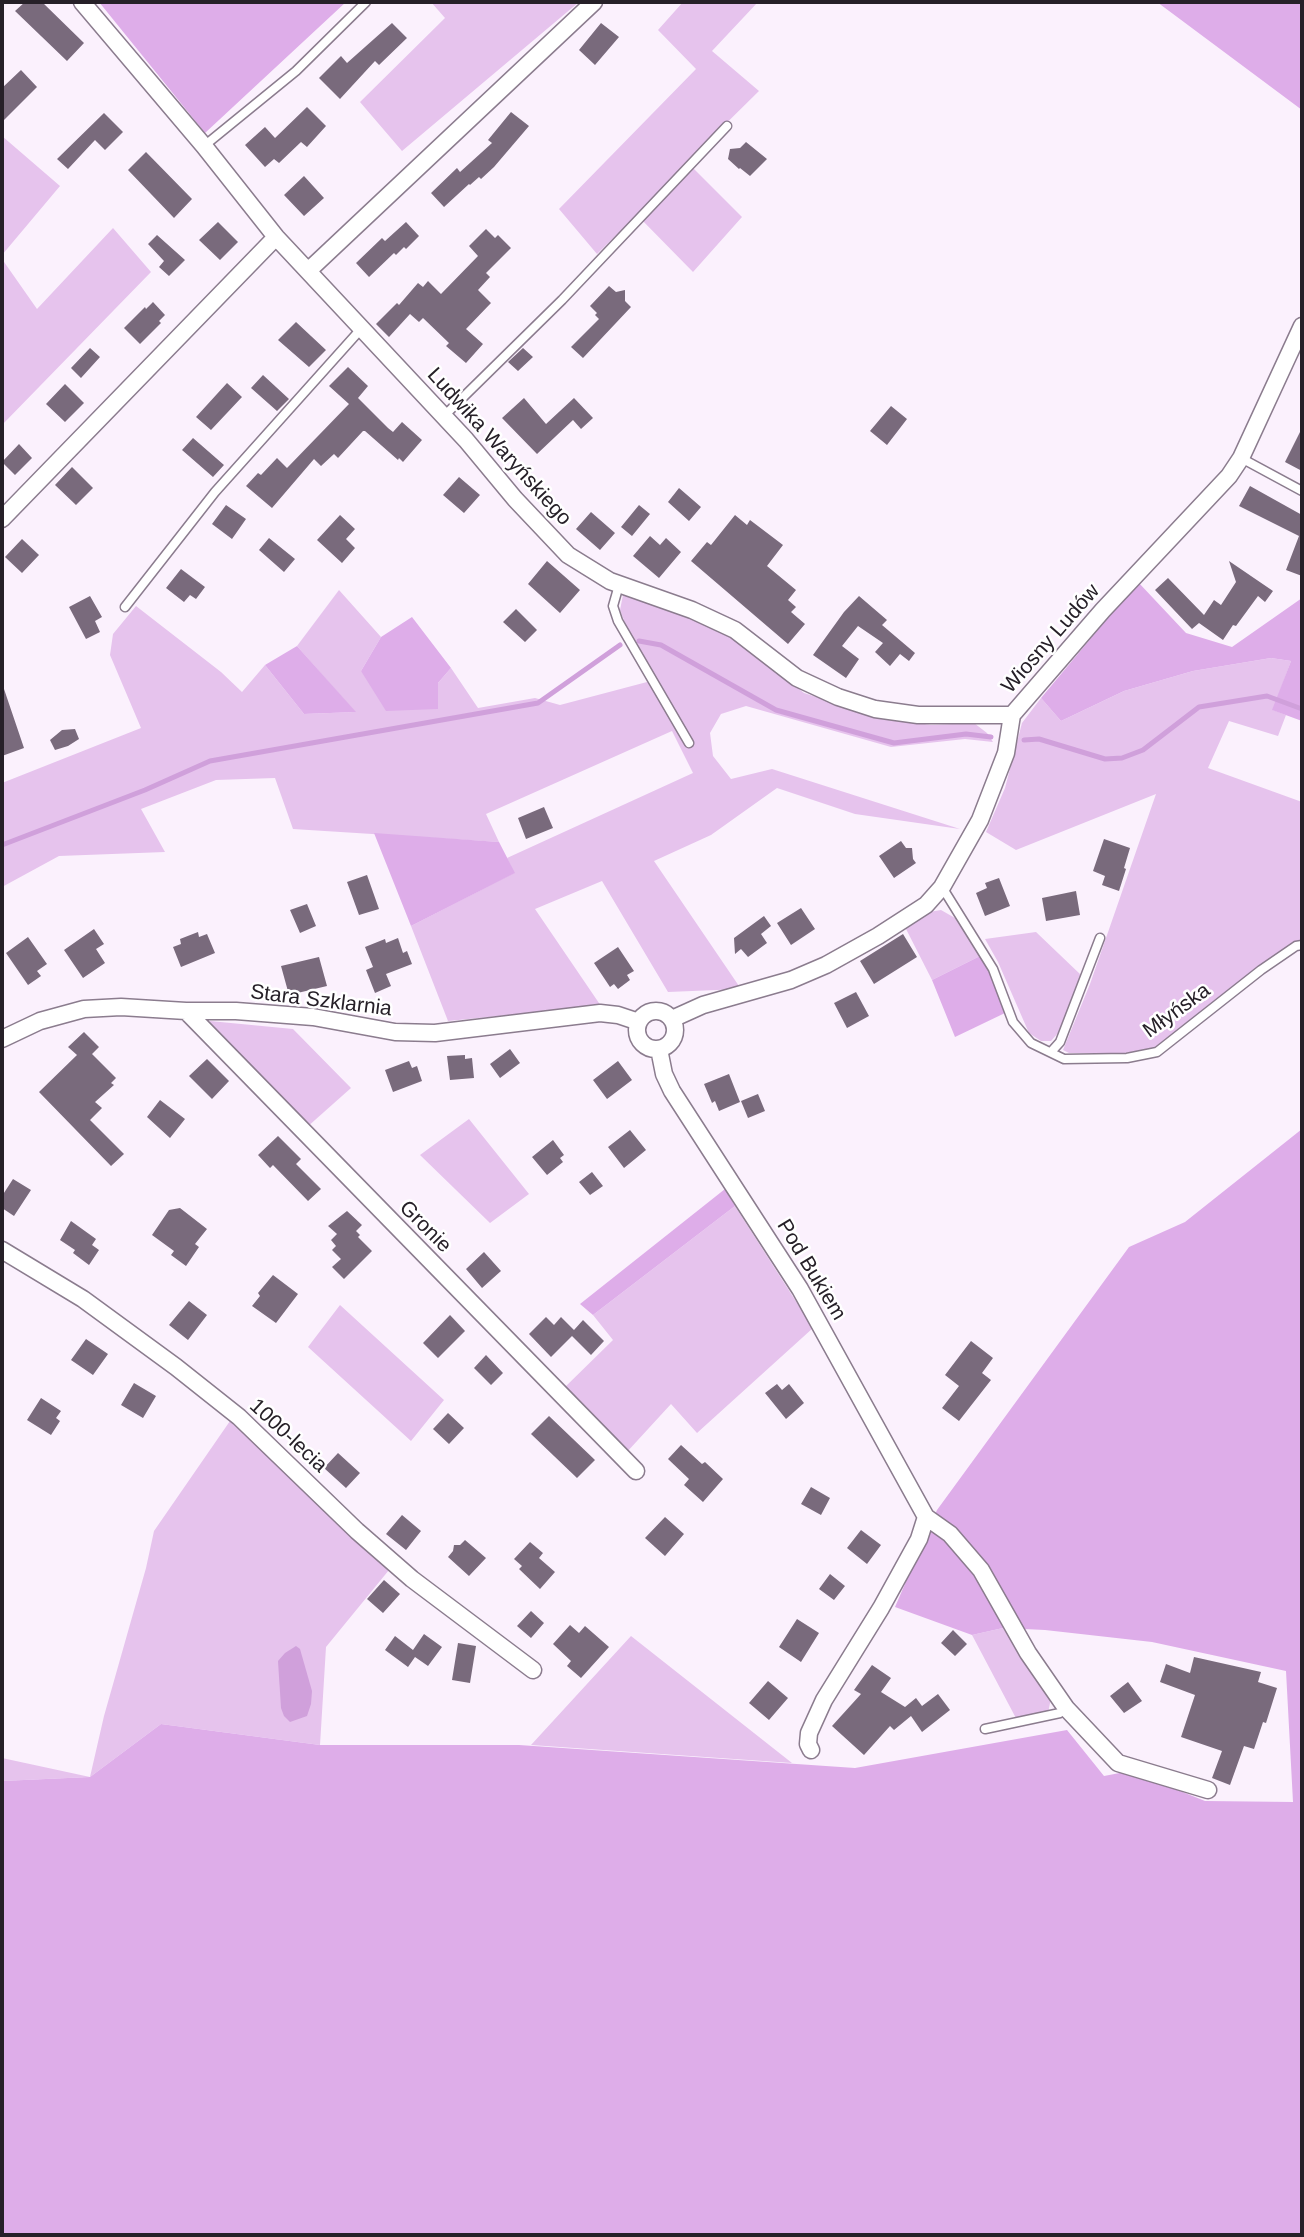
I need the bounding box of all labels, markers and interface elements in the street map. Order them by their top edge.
street label: Ludwika Waryńskiego [422,363,576,531]
street label: Wiosny Ludów [997,579,1105,699]
street label: Młyńska [1138,978,1216,1044]
street label: Stara Szklarnia [249,980,393,1022]
street label: Gronie [394,1196,456,1258]
street label: Pod Bukiem [771,1215,851,1325]
street label: 1000-lecia [244,1394,332,1478]

